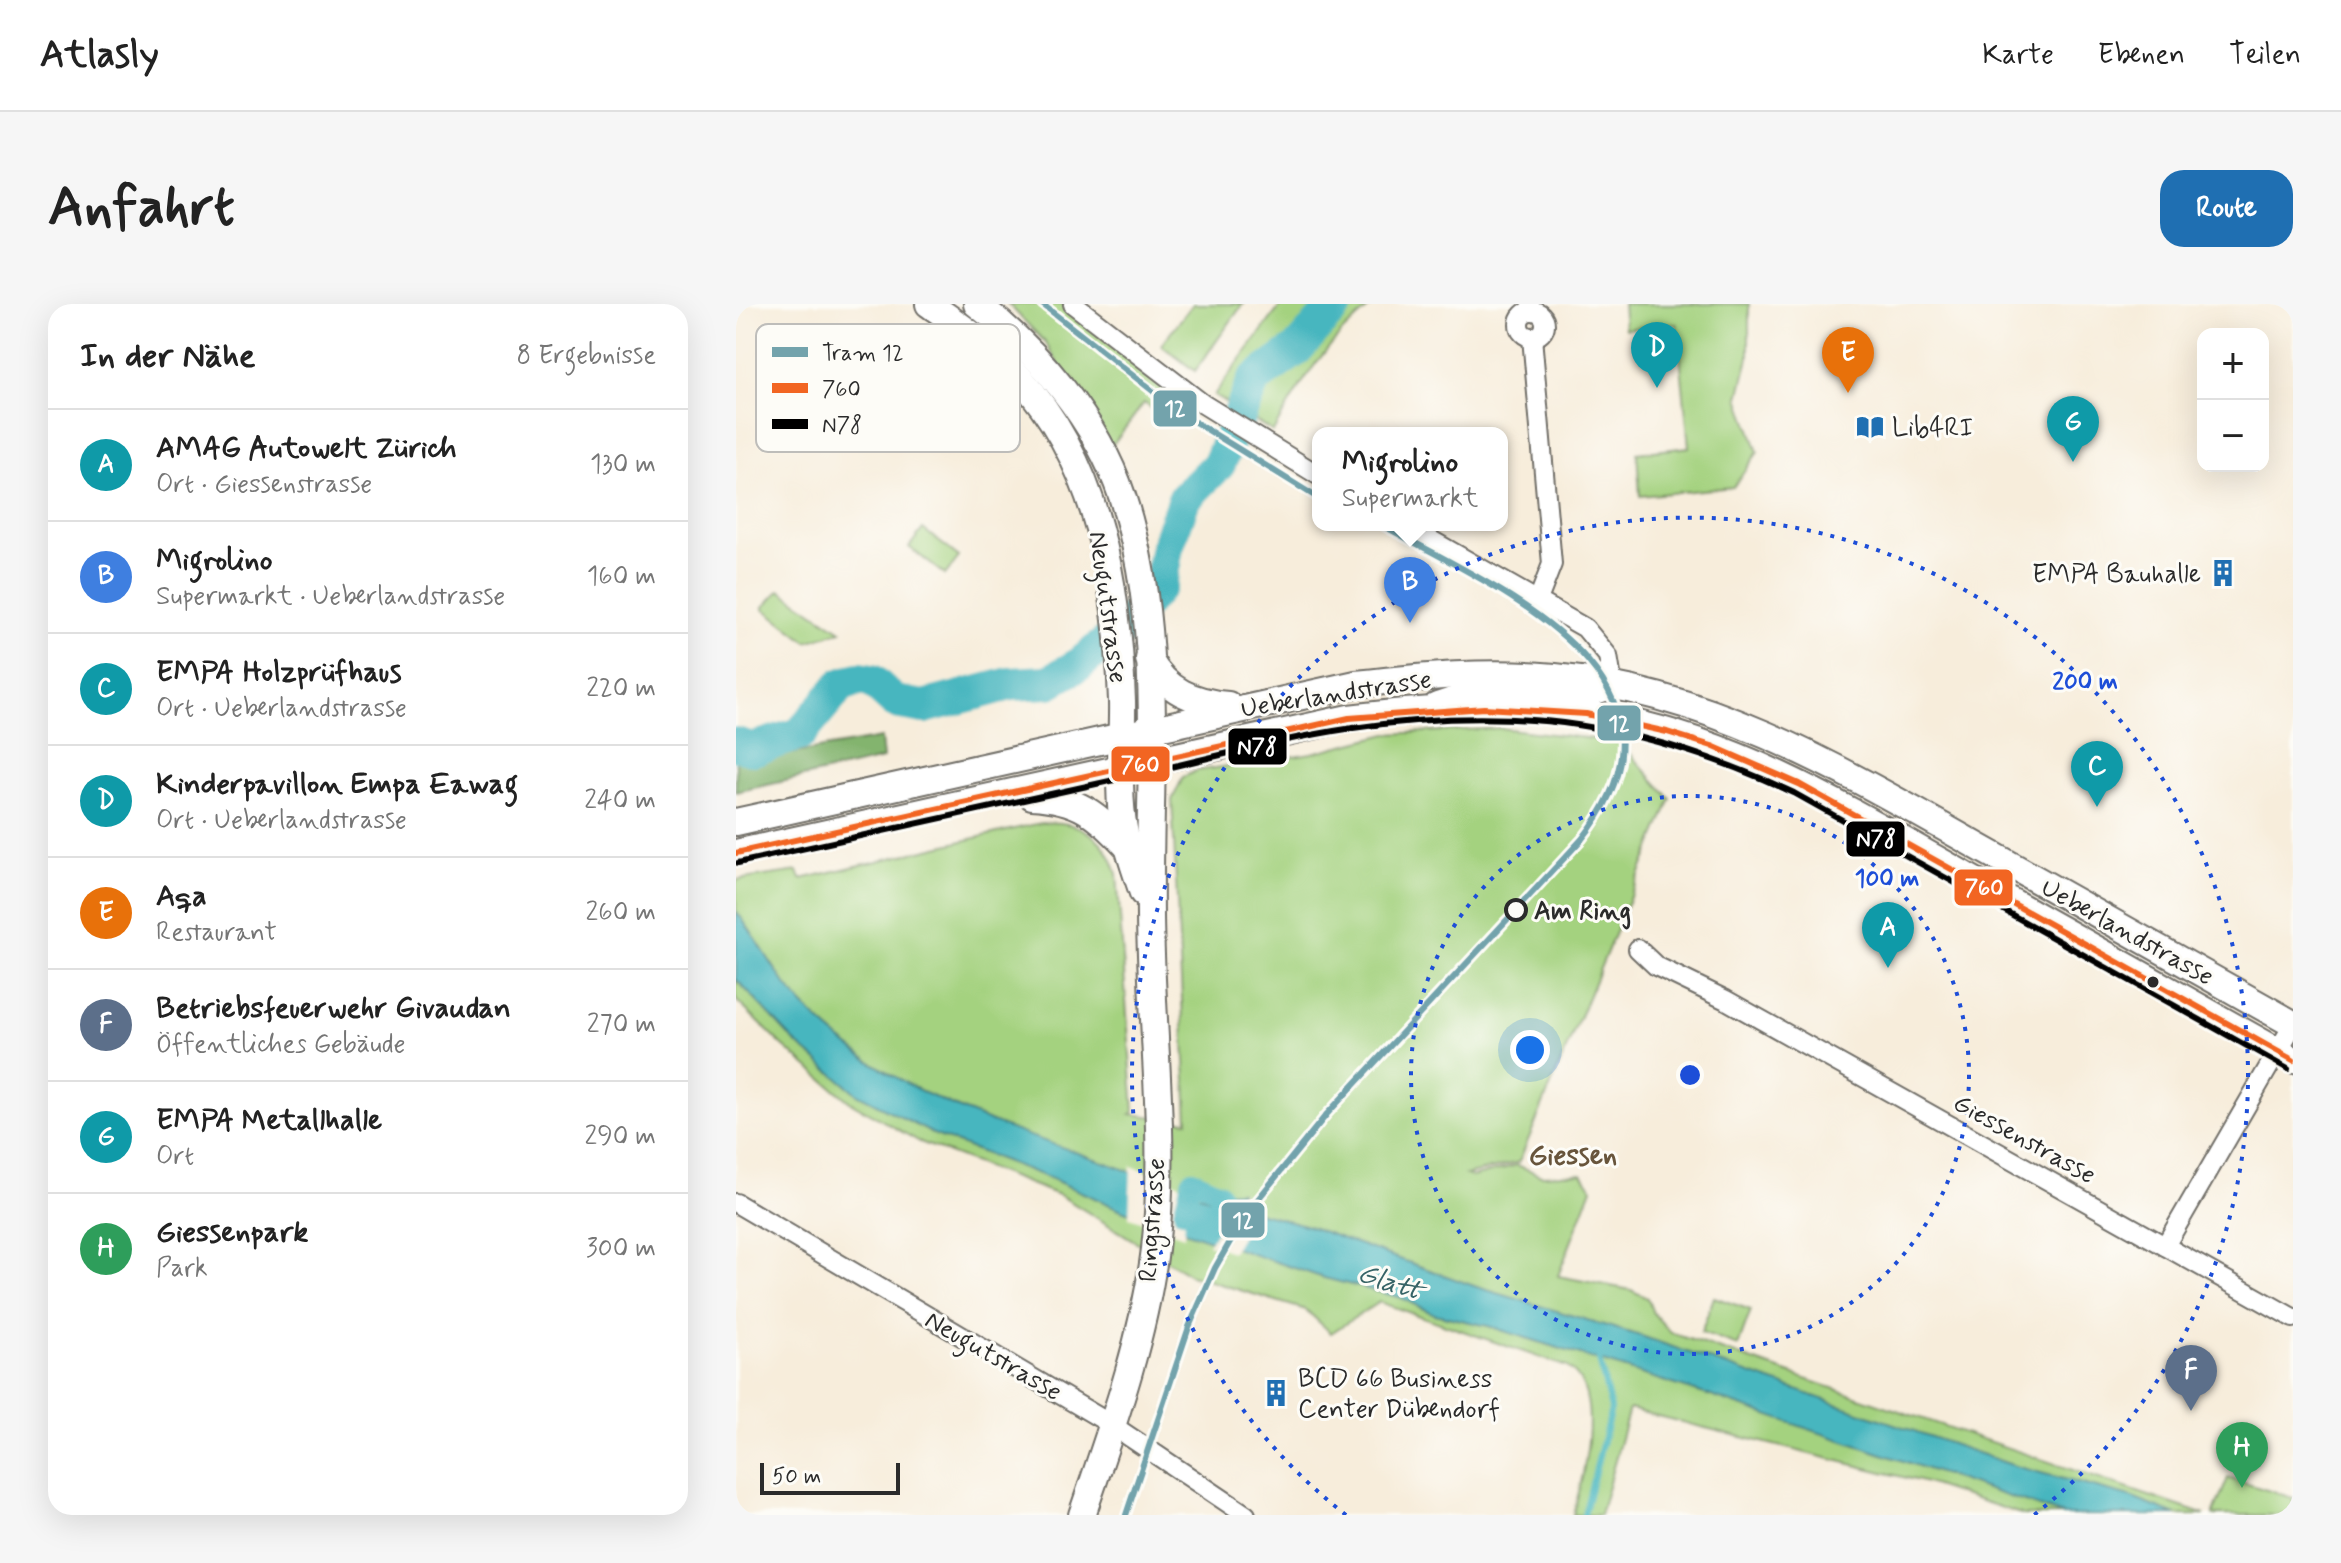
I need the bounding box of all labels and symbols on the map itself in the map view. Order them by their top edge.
pin: D [1631,322,1683,388]
legend [756,324,1020,452]
pin: E [1822,327,1874,393]
text: Tram 12 [822,340,904,368]
text: 760 [822,376,861,404]
line badge: 12 [1152,389,1198,428]
text: 12 [1164,396,1186,424]
pin: G [2047,396,2099,462]
text: N78 [822,412,862,440]
library icon: Lib4RI [1855,412,1885,442]
place label: Lib4RI [1892,412,1973,446]
street label: Neugutstrasse [1077,529,1135,686]
pin: B [1384,557,1436,623]
place label: EMPA Bauhalle [2032,558,2201,592]
building icon: EMPA Bauhalle [2208,558,2238,588]
street label: Ueberlandstrasse [1239,663,1434,727]
text: 200 m [2052,667,2118,698]
line badge: 12 [1596,704,1642,742]
text: 12 [1608,711,1630,739]
line badge: N78 [1227,727,1288,766]
text: N78 [1237,734,1277,762]
pin: C [2071,741,2123,807]
line badge: 760 [1110,745,1171,783]
text: 760 [1121,752,1159,780]
line badge: N78 [1845,820,1906,858]
text: N78 [1856,826,1896,854]
text: 100 m [1855,864,1919,895]
line badge: 760 [1953,868,2014,907]
street label: Ueberlandstrasse [2035,871,2220,994]
text: 760 [1965,875,2003,903]
place label: Am Ring [1534,895,1631,930]
marker: Am Ring [1505,899,1527,921]
pin: A [1862,902,1914,968]
unlabelled marker [2145,974,2161,990]
your location [1510,1030,1550,1070]
centre of rings [1676,1061,1704,1089]
street label: Giessenstrasse [1947,1087,2101,1193]
district label: Giessen [1529,1138,1617,1175]
street label: Ringstrasse [1132,1157,1176,1283]
line badge: 12 [1220,1201,1266,1239]
text: 12 [1232,1208,1254,1236]
water label: Glatt [1352,1255,1431,1312]
street label: Neugutstrasse [917,1304,1068,1412]
pin: F [2165,1345,2217,1411]
place label: BCD 66 Business Center Dübendorf [1298,1363,1500,1427]
building icon: BCD 66 Business Center Dübendorf [1261,1378,1291,1408]
pin: H [2216,1422,2268,1488]
scale bar [760,1459,900,1495]

